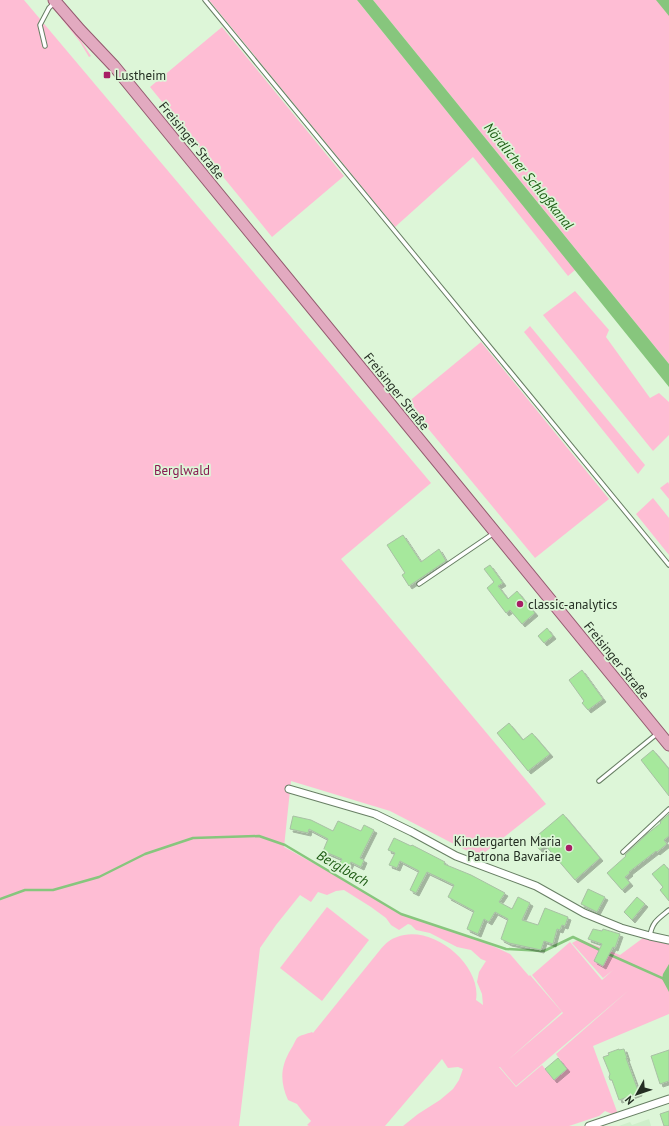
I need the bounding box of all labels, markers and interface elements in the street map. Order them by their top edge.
place label: Lustheim [115,67,166,84]
marker: Lustheim [102,70,112,80]
street label: Freisinger Straße [155,98,228,183]
water label: Nördlicher Schloßkanal [480,119,578,233]
street label: Freisinger Straße [360,349,433,434]
park label: Berglwald [154,462,210,479]
place label: classic-analytics [528,596,618,613]
marker: classic-analytics [515,599,525,609]
street label: Freisinger Straße [580,618,653,703]
place label: Kindergarten Maria Patrona Bavariae [454,833,561,865]
marker: Kindergarten Maria Patrona Bavariae [564,843,574,853]
water label: Berglbach [314,846,372,890]
north arrow [617,1074,657,1114]
text: N [622,1093,637,1108]

